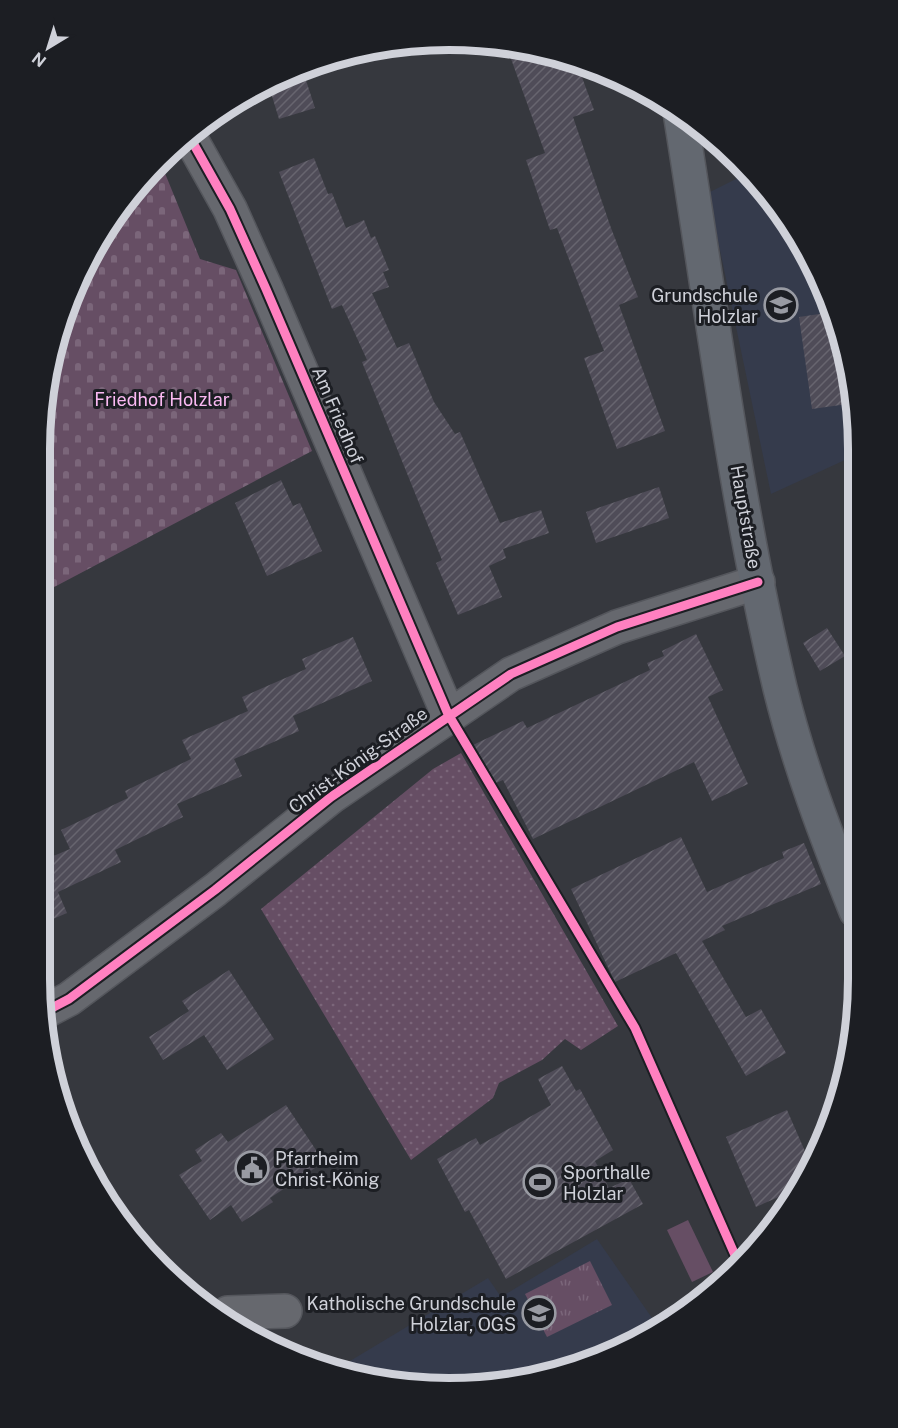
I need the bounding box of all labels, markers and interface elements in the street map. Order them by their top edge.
north arrow [18,18,78,78]
text: N [28,48,50,71]
place label: Grundschule Holzlar [651,285,758,327]
school or university icon: Grundschule Holzlar [763,287,799,323]
street label: Am Friedhof [308,363,368,467]
park label: Friedhof Holzlar [94,389,230,410]
street label: Hauptstraße [727,464,765,570]
street label: Christ-König-Straße [285,703,431,817]
place label: Pfarrheim Christ-König [275,1148,379,1190]
public building icon: Pfarrheim Christ-König [234,1150,270,1186]
place label: Sporthalle Holzlar [563,1162,650,1204]
sports icon: Sporthalle Holzlar [522,1164,558,1200]
place label: Katholische Grundschule Holzlar, OGS [306,1293,516,1335]
school or university icon: Katholische Grundschule Holzlar, OGS [521,1295,557,1331]

